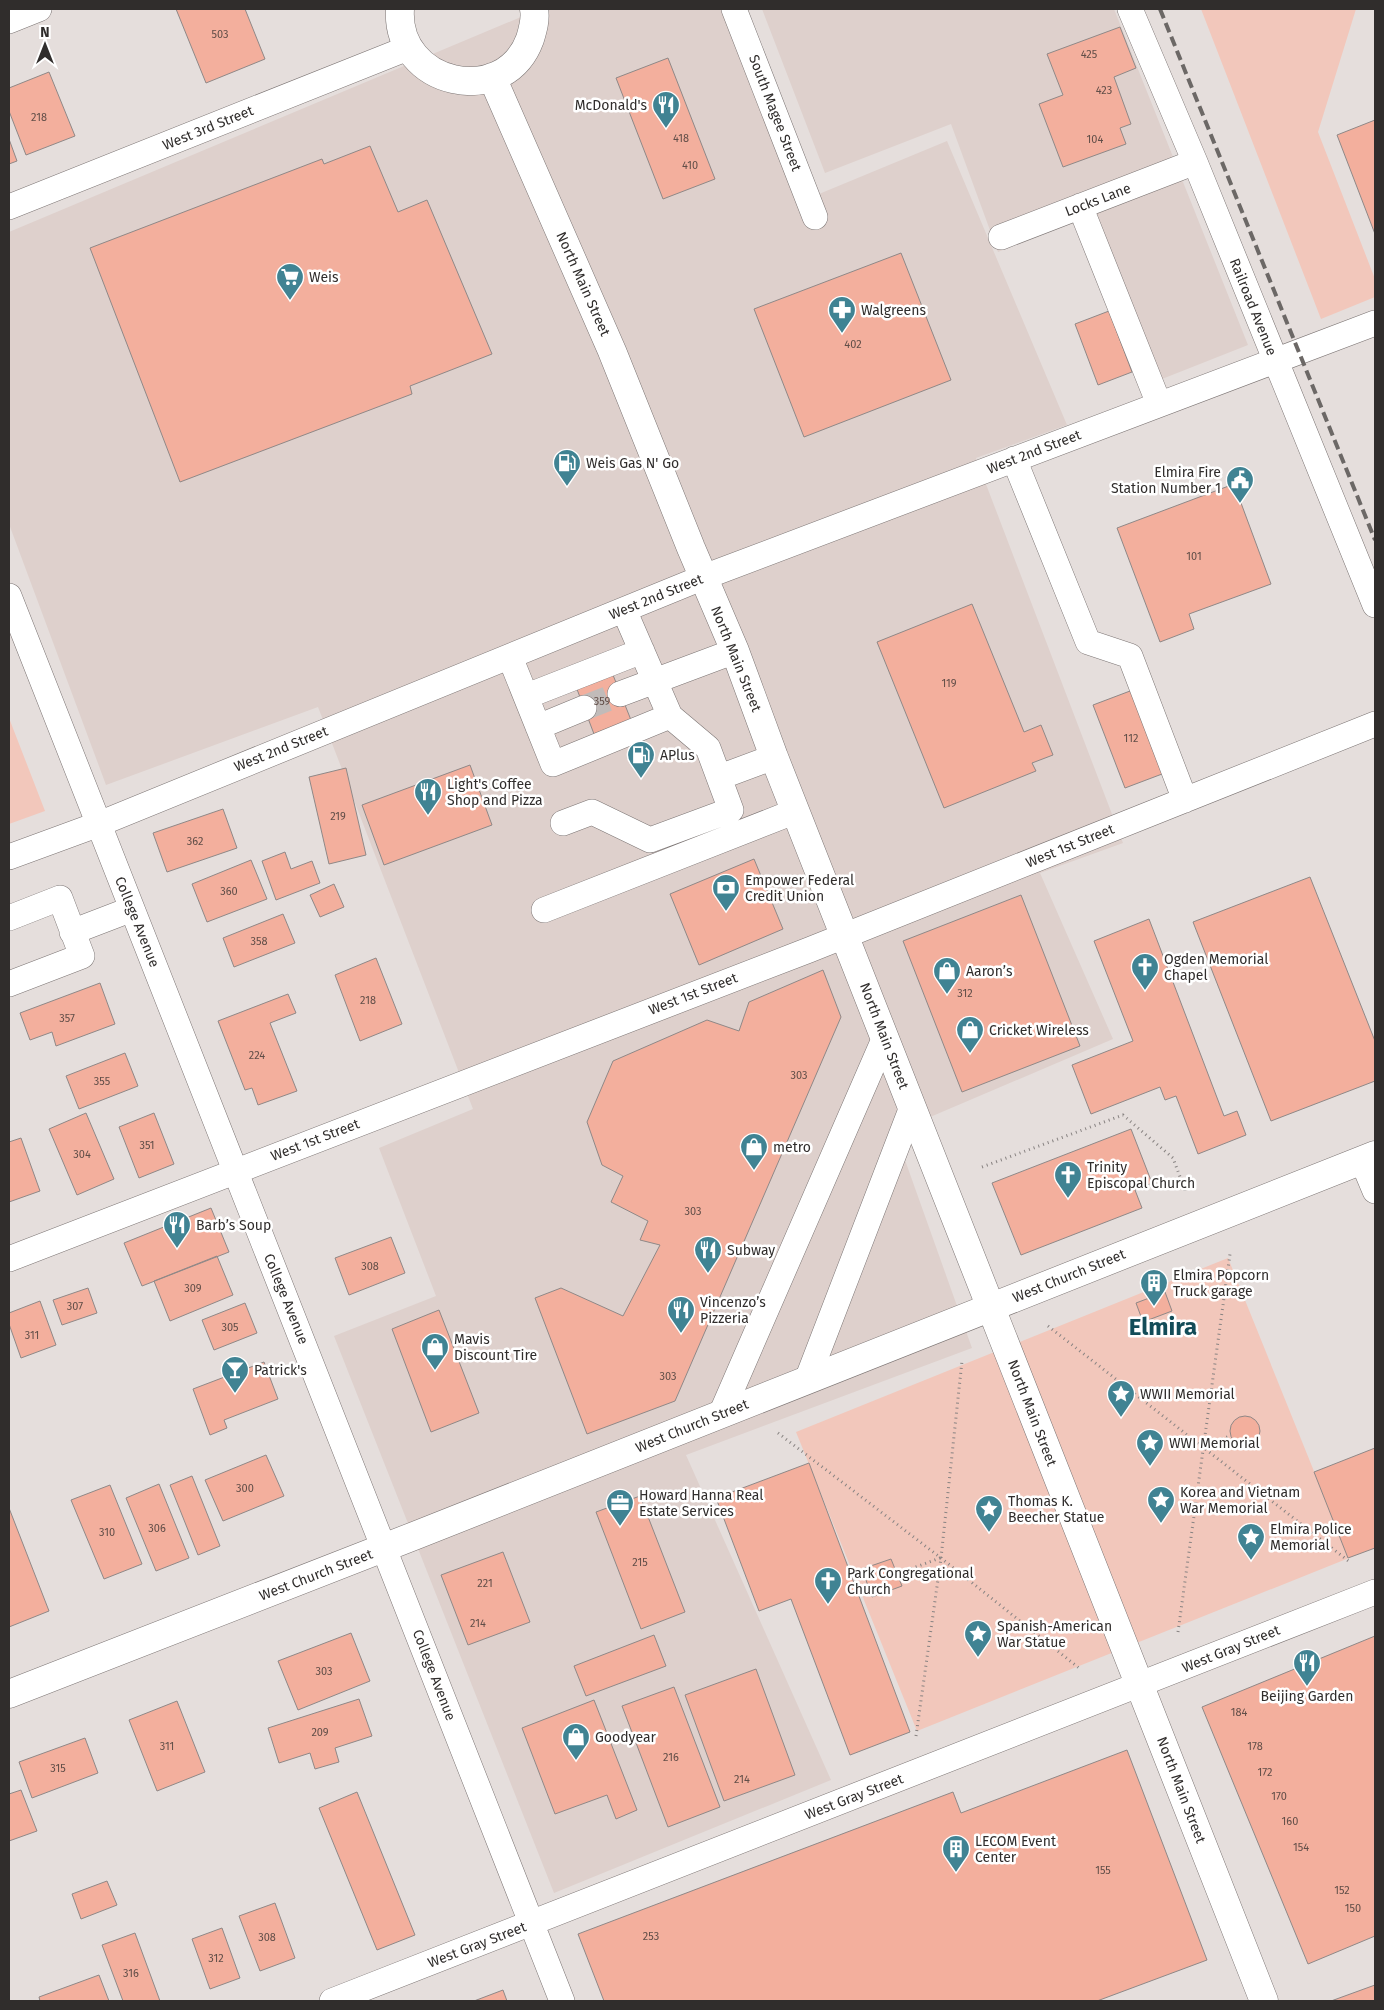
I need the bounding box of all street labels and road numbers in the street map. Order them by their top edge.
street label: South Magee Street [745,52,805,174]
street label: West 3rd Street [160,102,257,154]
street label: Locks Lane [1063,180,1133,220]
street label: North Main Street [552,229,614,340]
street label: Railroad Avenue [1226,256,1280,358]
street label: West 2nd Street [984,426,1084,478]
street label: West 2nd Street [607,570,706,624]
street label: North Main Street [707,604,765,715]
street label: West 2nd Street [232,722,331,776]
street label: West 1st Street [1023,820,1117,871]
street label: College Avenue [111,874,163,970]
street label: West 1st Street [646,969,741,1019]
street label: North Main Street [856,980,912,1092]
street label: West 1st Street [268,1115,363,1165]
street label: West Church Street [1010,1245,1129,1306]
street label: College Avenue [260,1251,312,1347]
street label: North Main Street [1004,1357,1060,1469]
street label: West Church Street [633,1395,752,1456]
street label: West Church Street [257,1545,376,1604]
street label: West Gray Street [1180,1621,1283,1676]
street label: College Avenue [409,1627,459,1723]
street label: North Main Street [1153,1734,1209,1846]
street label: West Gray Street [802,1770,907,1824]
street label: West Gray Street [425,1918,530,1972]

